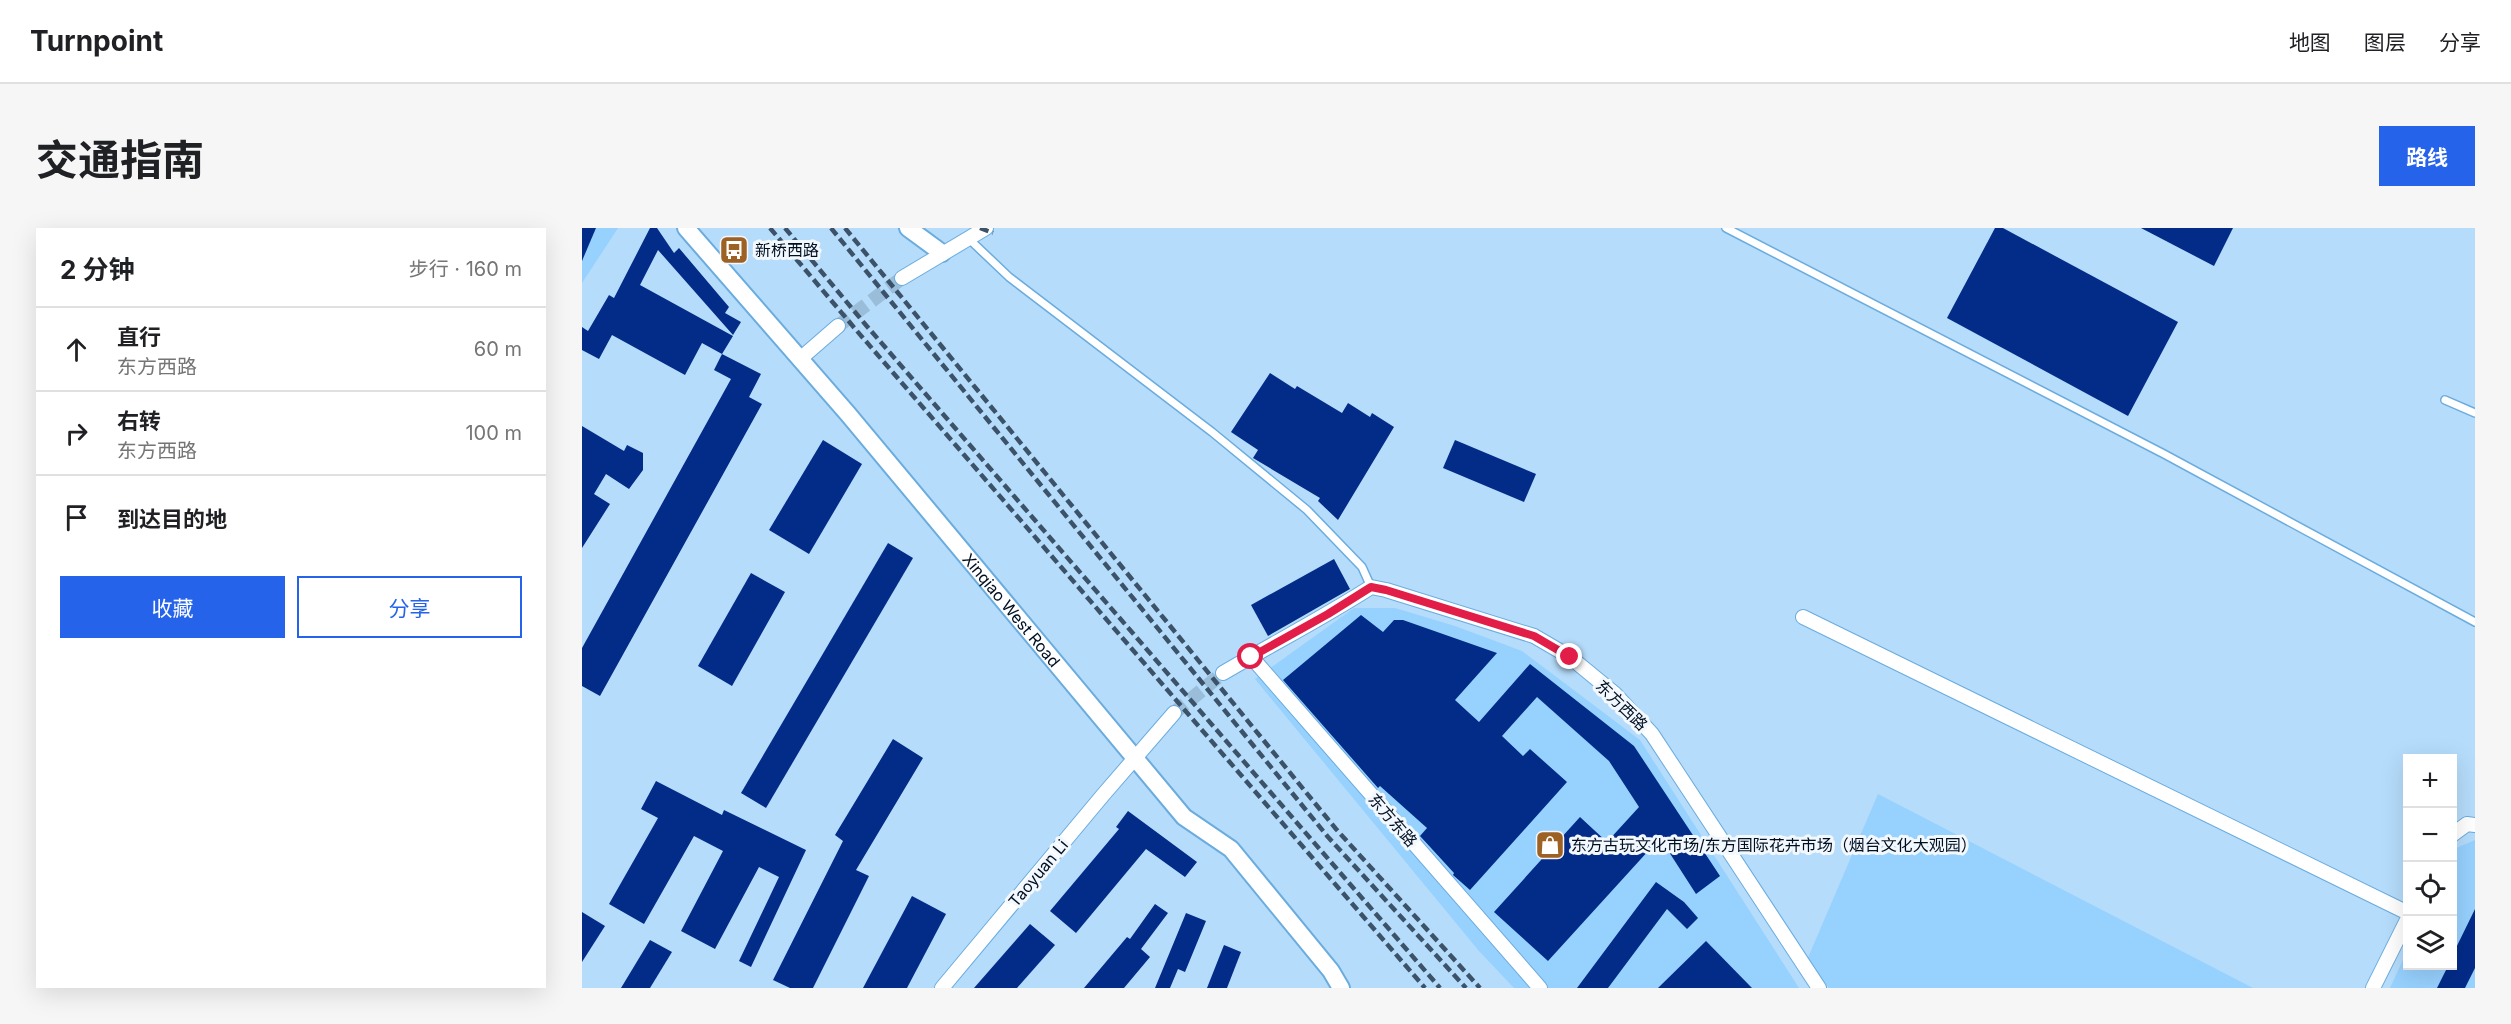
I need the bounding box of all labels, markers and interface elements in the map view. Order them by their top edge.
text: Turnpoint [30,24,163,58]
text: 地图 [2289,30,2331,55]
text: 图层 [2364,30,2406,55]
text: 分享 [2439,30,2481,55]
button: 路线 [2379,126,2475,186]
text: 交通指南 [36,134,204,185]
bus stop icon: 新桥西路 [718,234,750,266]
place label: 新桥西路 [755,240,819,260]
text: 2 分钟 [60,254,135,285]
text: 步行 · 160 m [409,257,522,281]
text: 直行 [117,324,161,350]
icon: ahead [60,333,93,366]
text: 60 m [474,337,522,361]
text: 东方西路 [117,355,197,379]
text: 右转 [117,408,161,434]
icon: right [60,417,93,450]
text: 100 m [465,421,522,445]
text: 东方西路 [117,439,197,463]
icon: arrive [60,501,93,534]
text: 到达目的地 [117,506,227,532]
street label: Xinqiao West Road [958,549,1065,671]
button: 收藏 [60,576,285,638]
button: 分享 [297,576,522,638]
route start [1237,643,1263,669]
route end [1556,643,1582,669]
street label: 东方西路 [1592,676,1652,734]
map controls [2403,754,2457,970]
button: + [2403,754,2457,808]
street label: 东方东路 [1364,789,1422,851]
button: − [2403,808,2457,862]
shop icon: 东方古玩文化市场/东方国际花卉市场（烟台文化大观园） [1534,829,1566,861]
street label: Taoyuan Li [1004,835,1072,911]
place label: 东方古玩文化市场/东方国际花卉市场（烟台文化大观园） [1571,835,1977,855]
button: locate [2403,862,2457,916]
button: layers [2403,916,2457,970]

